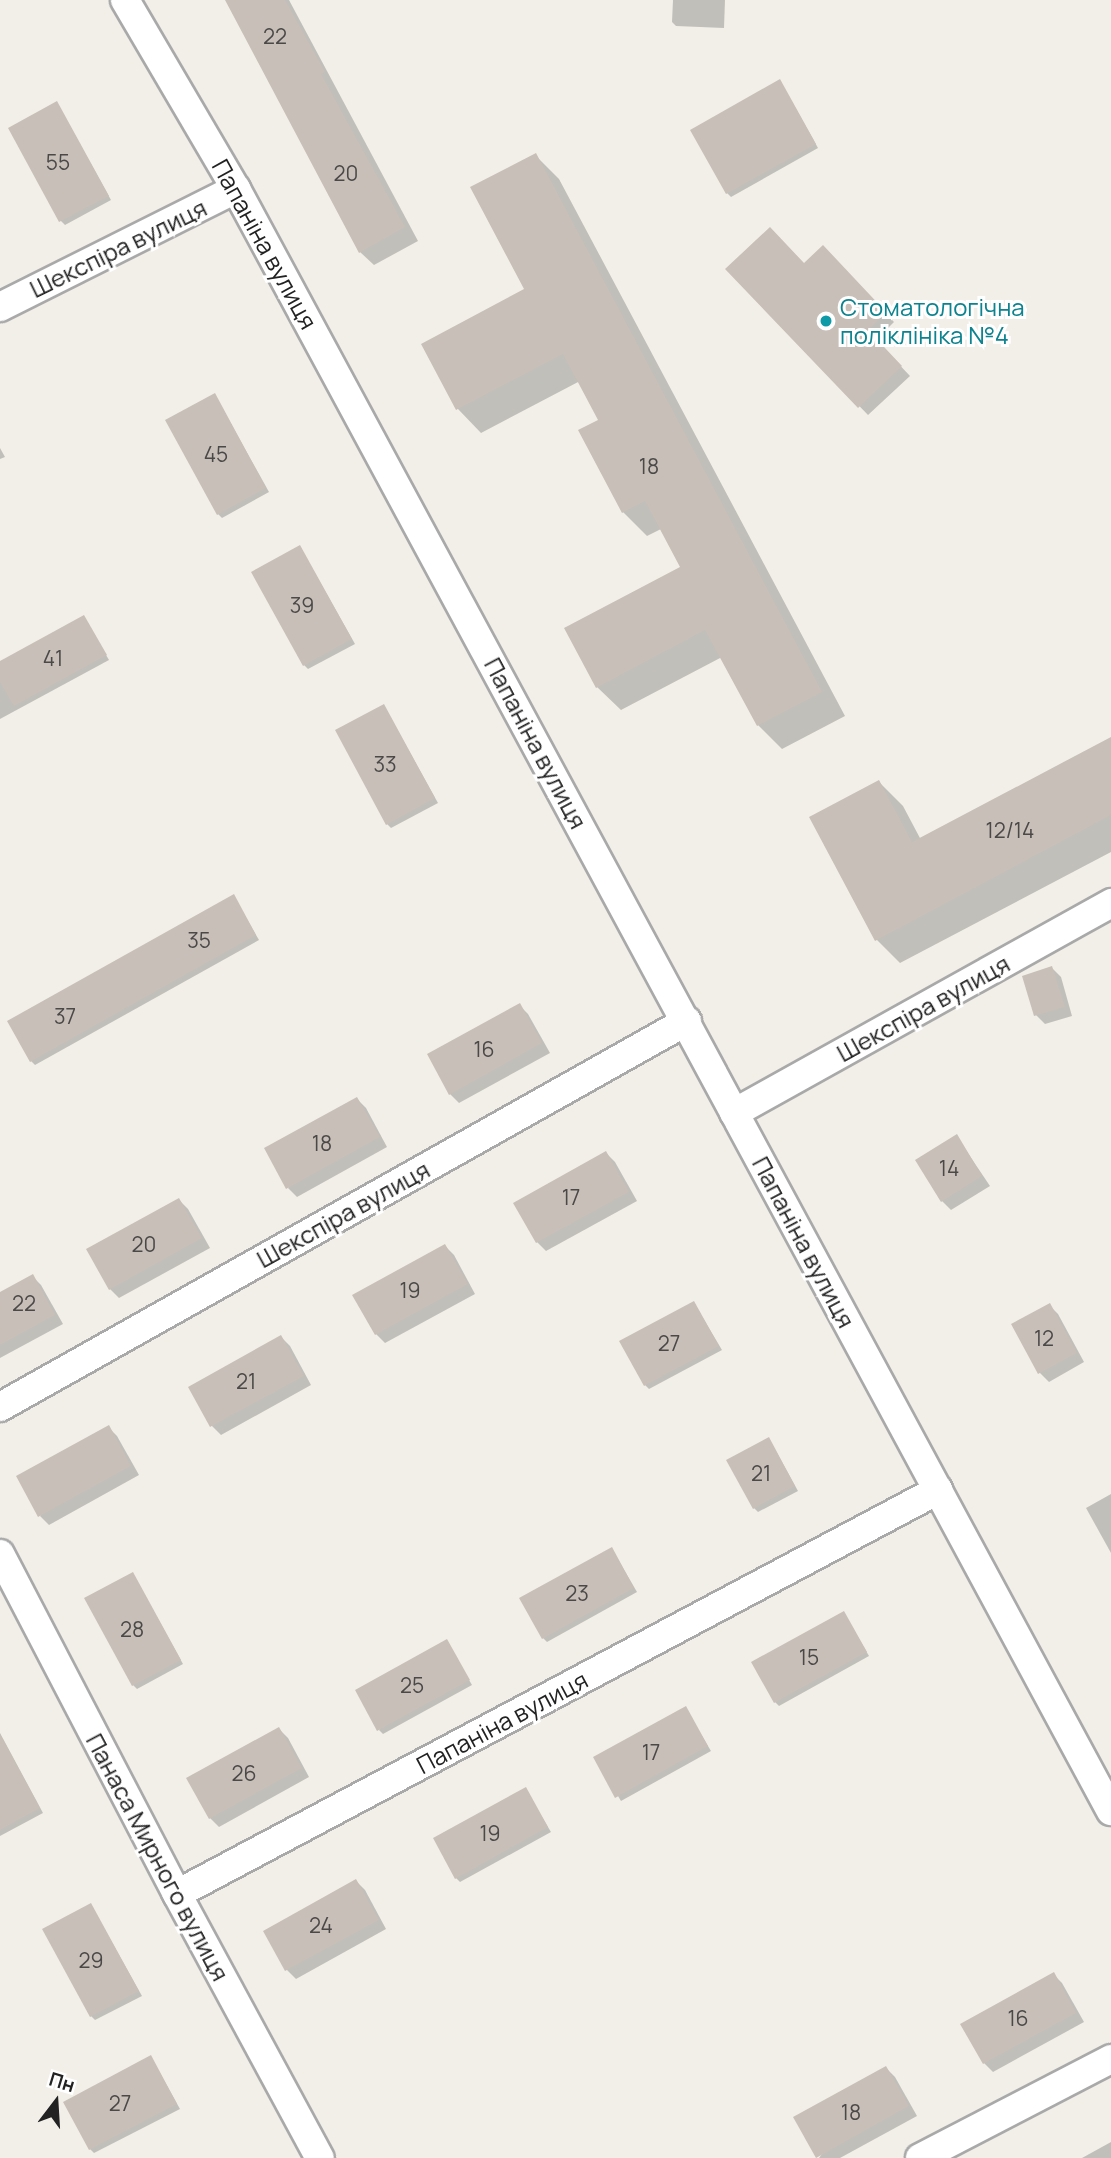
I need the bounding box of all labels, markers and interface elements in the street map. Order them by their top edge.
house number: 22 [263,23,287,49]
house number: 55 [46,149,70,175]
street label: Папаніна вулиця [206,154,324,334]
house number: 20 [334,160,358,186]
street label: Шекспіра вулиця [25,193,211,303]
place label: Стоматологічна поліклініка №4 [840,293,1025,349]
marker: Стоматологічна поліклініка №4 [818,313,834,329]
house number: 45 [204,441,228,467]
house number: 18 [639,453,659,479]
house number: 39 [290,592,314,618]
house number: 41 [43,645,63,671]
street label: Папаніна вулиця [479,653,593,833]
house number: 33 [373,751,397,777]
house number: 12/14 [986,817,1034,843]
house number: 35 [187,927,211,953]
street label: Шекспіра вулиця [832,949,1014,1067]
house number: 37 [54,1003,76,1029]
house number: 16 [473,1036,495,1062]
house number: 18 [312,1130,332,1156]
street label: Папаніна вулиця [747,1152,861,1332]
street label: Шекспіра вулиця [252,1155,434,1273]
house number: 14 [939,1155,959,1181]
house number: 17 [562,1184,580,1210]
house number: 20 [132,1231,156,1257]
house number: 19 [399,1277,421,1303]
house number: 22 [12,1290,36,1316]
house number: 12 [1034,1325,1054,1351]
house number: 27 [658,1330,680,1356]
house number: 21 [236,1368,256,1394]
house number: 21 [751,1460,771,1486]
house number: 23 [565,1580,589,1606]
house number: 28 [120,1616,144,1642]
house number: 15 [799,1644,819,1670]
street label: Папаніна вулиця [412,1665,592,1779]
house number: 25 [400,1672,424,1698]
street label: Панаса Мирного вулиця [81,1729,235,1985]
house number: 17 [642,1739,660,1765]
house number: 26 [231,1760,257,1786]
house number: 19 [479,1820,501,1846]
house number: 24 [309,1912,333,1938]
house number: 29 [78,1947,104,1973]
house number: 16 [1007,2005,1029,2031]
text: Пн [46,2066,78,2098]
north arrow [21,2067,91,2137]
house number: 27 [109,2090,131,2116]
house number: 18 [841,2099,861,2125]

